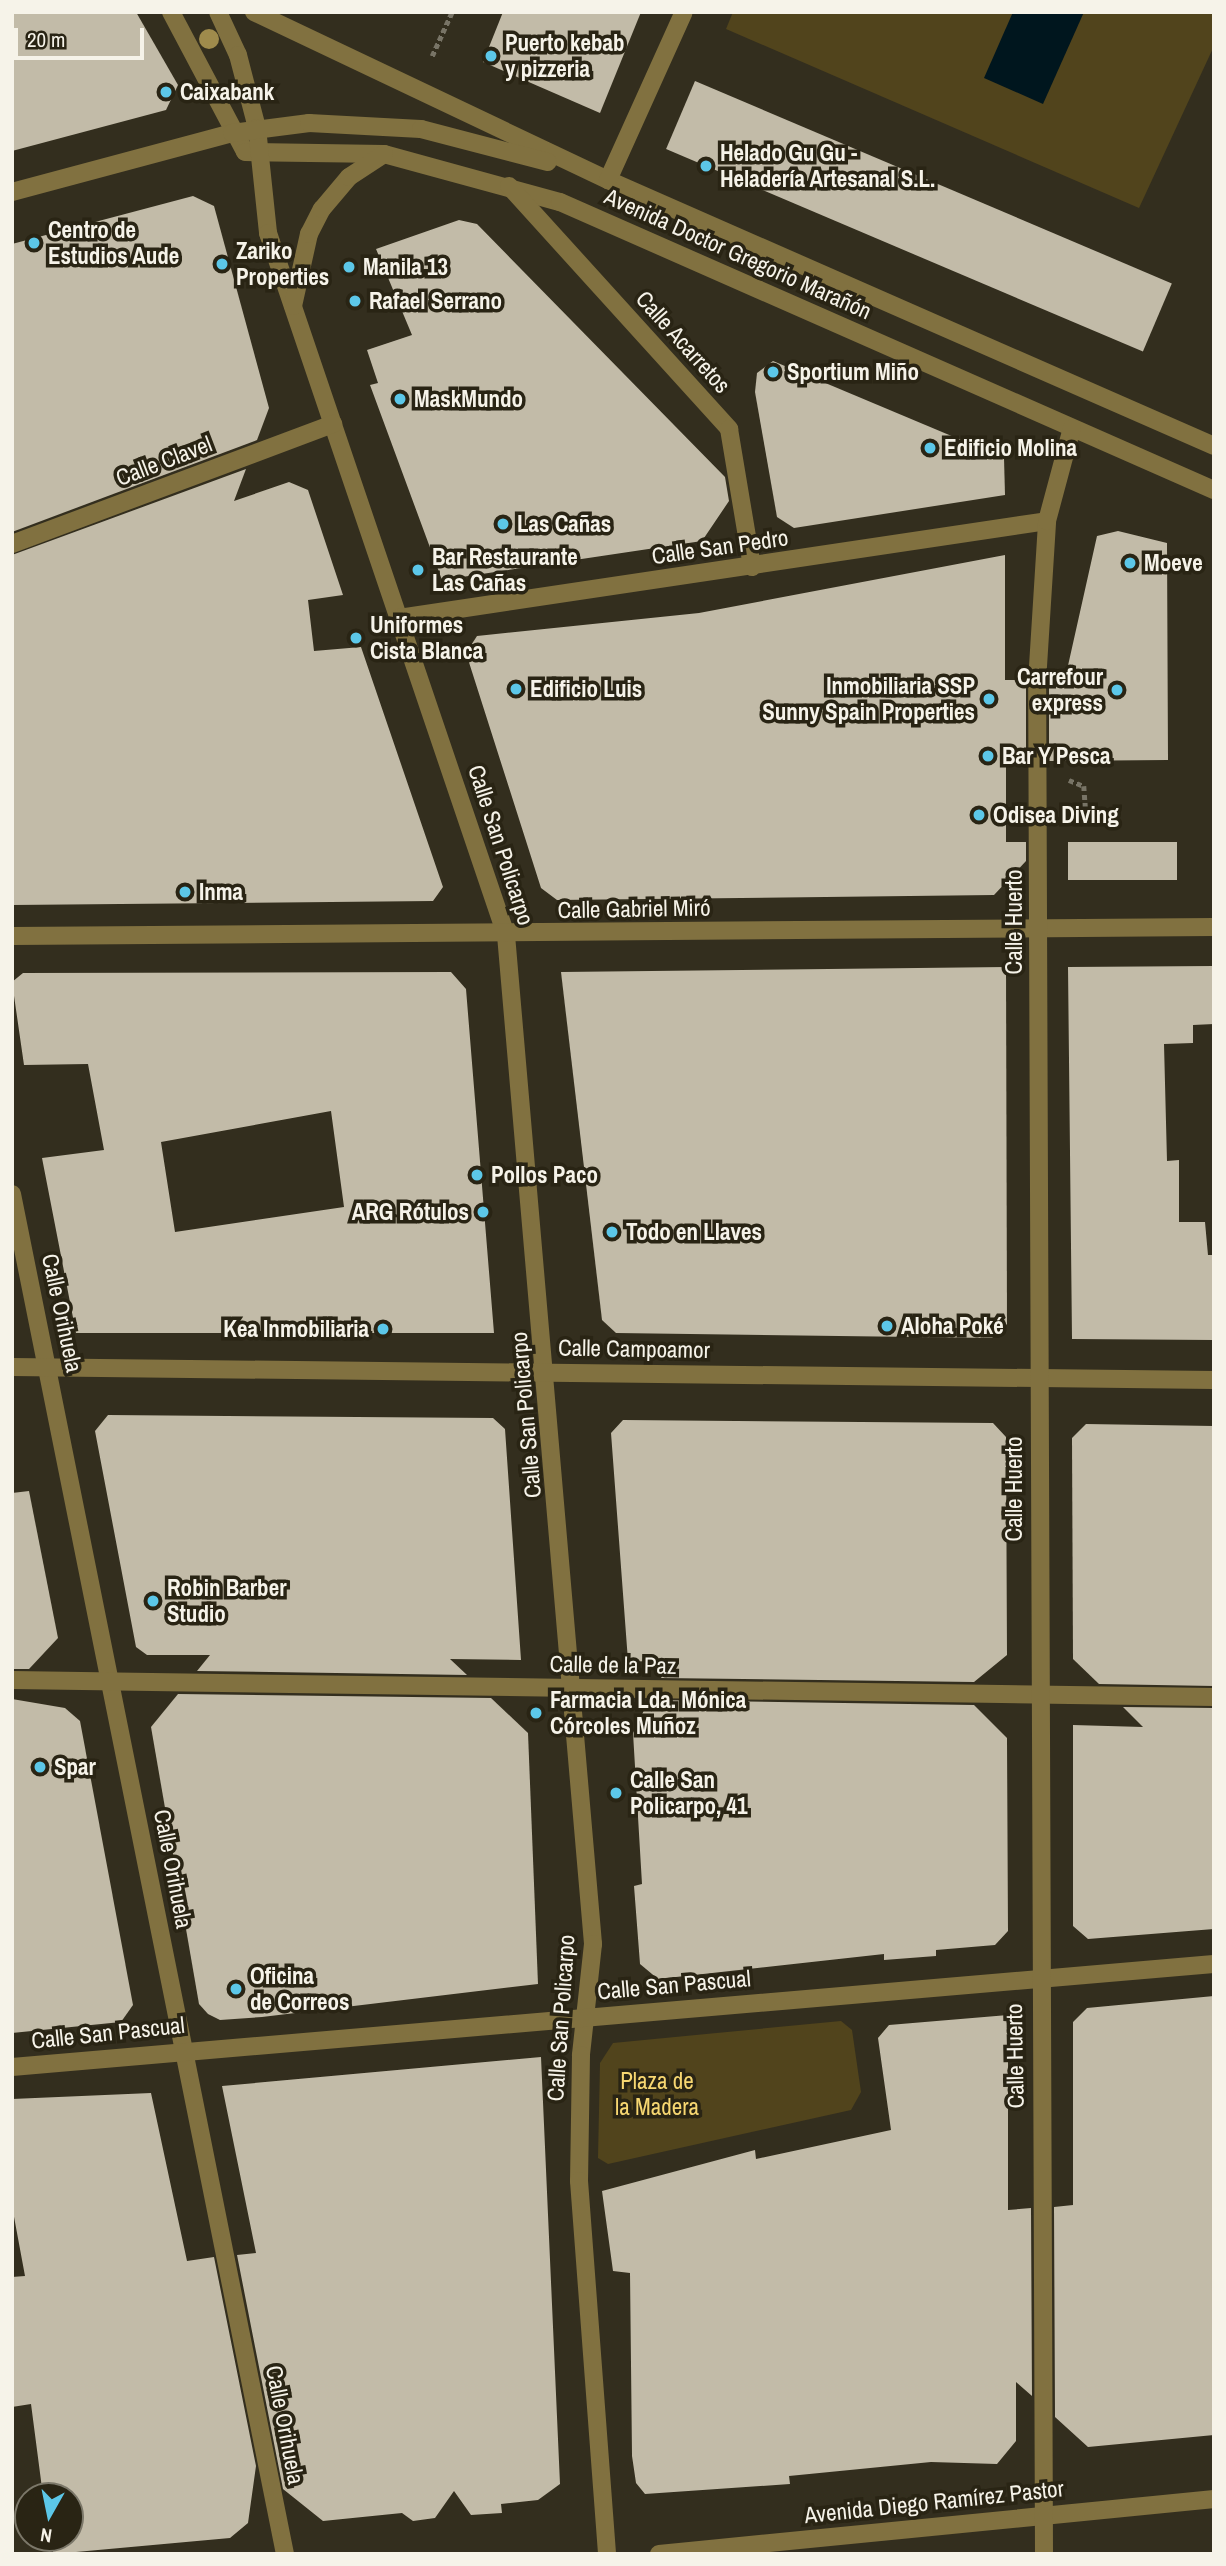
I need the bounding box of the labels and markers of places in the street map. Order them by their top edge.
place label: Puerto kebab y pizzeria [505,29,624,83]
marker: Puerto kebab y pizzeria [483,48,499,64]
place label: Caixabank [180,78,274,106]
marker: Caixabank [158,84,174,100]
place label: Helado Gu Gu - Heladería Artesanal S.L. [720,139,936,193]
marker: Helado Gu Gu - Heladería Artesanal S.L. [698,158,714,174]
place label: Centro de Estudios Aude [48,216,180,270]
marker: Centro de Estudios Aude [26,235,42,251]
place label: Zariko Properties [236,237,329,291]
place label: Manila 13 [363,253,448,281]
marker: Zariko Properties [214,256,230,272]
marker: Manila 13 [341,259,357,275]
place label: Rafael Serrano [369,287,502,315]
marker: Rafael Serrano [347,293,363,309]
place label: Sportium Miño [787,358,919,386]
marker: Sportium Miño [765,364,781,380]
place label: MaskMundo [414,385,523,413]
marker: MaskMundo [392,391,408,407]
place label: Edificio Molina [944,434,1077,462]
marker: Edificio Molina [922,440,938,456]
place label: Las Cañas [517,510,611,538]
marker: Las Cañas [495,516,511,532]
place label: Bar Restaurante Las Cañas [432,543,578,597]
place label: Moeve [1144,549,1203,577]
marker: Moeve [1122,555,1138,571]
marker: Bar Restaurante Las Cañas [410,562,426,578]
place label: Uniformes Cista Blanca [370,611,483,665]
marker: Uniformes Cista Blanca [348,630,364,646]
place label: Carrefour express [1017,663,1103,717]
place label: Inmobiliaria SSP Sunny Spain Properties [762,672,975,726]
place label: Edificio Luis [530,675,642,703]
marker: Edificio Luis [508,681,524,697]
marker: Carrefour express [1109,682,1125,698]
marker: Inmobiliaria SSP Sunny Spain Properties [981,691,997,707]
place label: Bar Y Pesca [1002,742,1111,770]
marker: Bar Y Pesca [980,748,996,764]
place label: Odisea Diving [993,801,1119,829]
marker: Odisea Diving [971,807,987,823]
place label: Inma [199,878,243,906]
marker: Inma [177,884,193,900]
place label: Pollos Paco [491,1161,598,1189]
marker: Pollos Paco [469,1167,485,1183]
place label: ARG Rótulos [352,1198,469,1226]
marker: ARG Rótulos [475,1204,491,1220]
place label: Todo en Llaves [626,1218,762,1246]
marker: Todo en Llaves [604,1224,620,1240]
place label: Aloha Poké [901,1312,1004,1340]
place label: Kea Inmobiliaria [223,1315,369,1343]
marker: Aloha Poké [879,1318,895,1334]
marker: Kea Inmobiliaria [375,1321,391,1337]
place label: Robin Barber Studio [167,1574,286,1628]
marker: Robin Barber Studio [145,1593,161,1609]
place label: Farmacia Lda. Mónica Córcoles Muñoz [550,1686,746,1740]
marker: Farmacia Lda. Mónica Córcoles Muñoz [528,1705,544,1721]
place label: Spar [54,1753,96,1781]
marker: Spar [32,1759,48,1775]
place label: Calle San Policarpo, 41 [630,1766,747,1820]
marker: Calle San Policarpo, 41 [608,1785,624,1801]
place label: Oficina de Correos [250,1962,350,2016]
marker: Oficina de Correos [228,1981,244,1997]

